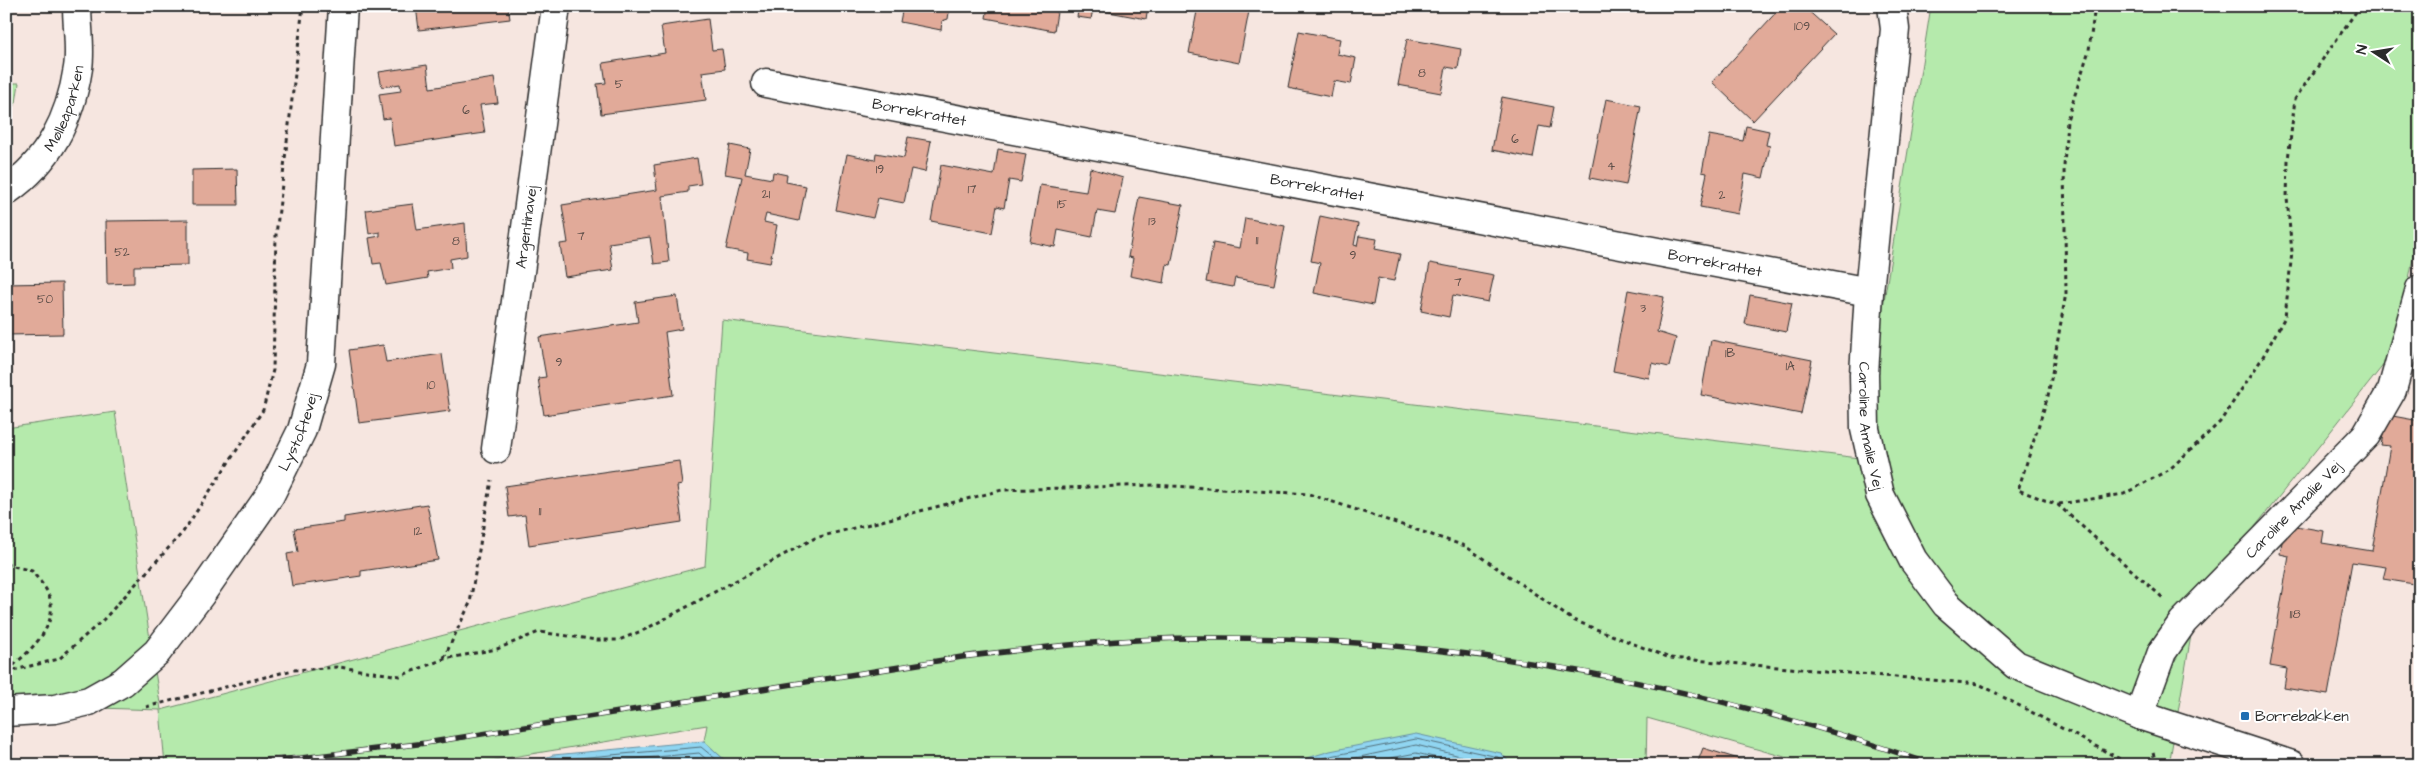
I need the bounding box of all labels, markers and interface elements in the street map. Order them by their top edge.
house number: 109 [1794,18,1810,35]
north arrow [2348,28,2398,78]
text: N [2352,43,2373,56]
street label: Mølleåparken [39,64,89,156]
house number: 8 [1418,65,1426,82]
house number: 5 [615,76,624,93]
street label: Borrekrattet [870,93,968,132]
house number: 6 [462,102,470,119]
house number: 6 [1511,131,1519,148]
house number: 4 [1607,158,1615,175]
house number: 19 [876,161,884,178]
street label: Borrekrattet [1268,169,1366,207]
house number: 17 [968,181,977,198]
street label: Argentinavej [511,184,543,270]
house number: 21 [762,186,771,203]
house number: 2 [1719,187,1726,204]
house number: 15 [1057,196,1068,213]
house number: 13 [1148,213,1156,230]
house number: 7 [577,228,585,245]
house number: 11 [1255,232,1259,249]
house number: 8 [452,233,460,250]
house number: 52 [114,244,130,261]
street label: Borrekrattet [1666,244,1764,283]
house number: 9 [1350,247,1357,264]
house number: 7 [1454,274,1462,291]
house number: 50 [37,291,53,308]
house number: 3 [1640,300,1646,317]
house number: 1B [1725,345,1735,362]
house number: 9 [556,354,563,371]
house number: 1A [1785,358,1795,375]
street label: Caroline Amalie Vej [1853,361,1889,492]
house number: 10 [426,377,436,394]
street label: Lystoftevej [273,390,323,475]
street label: Caroline Amalie Vej [2241,456,2346,563]
house number: 11 [538,503,542,520]
house number: 12 [414,523,422,540]
house number: 118 [2290,606,2301,623]
place label: Borrebakken [2255,706,2349,727]
marker: Borrebakken [2239,710,2251,722]

